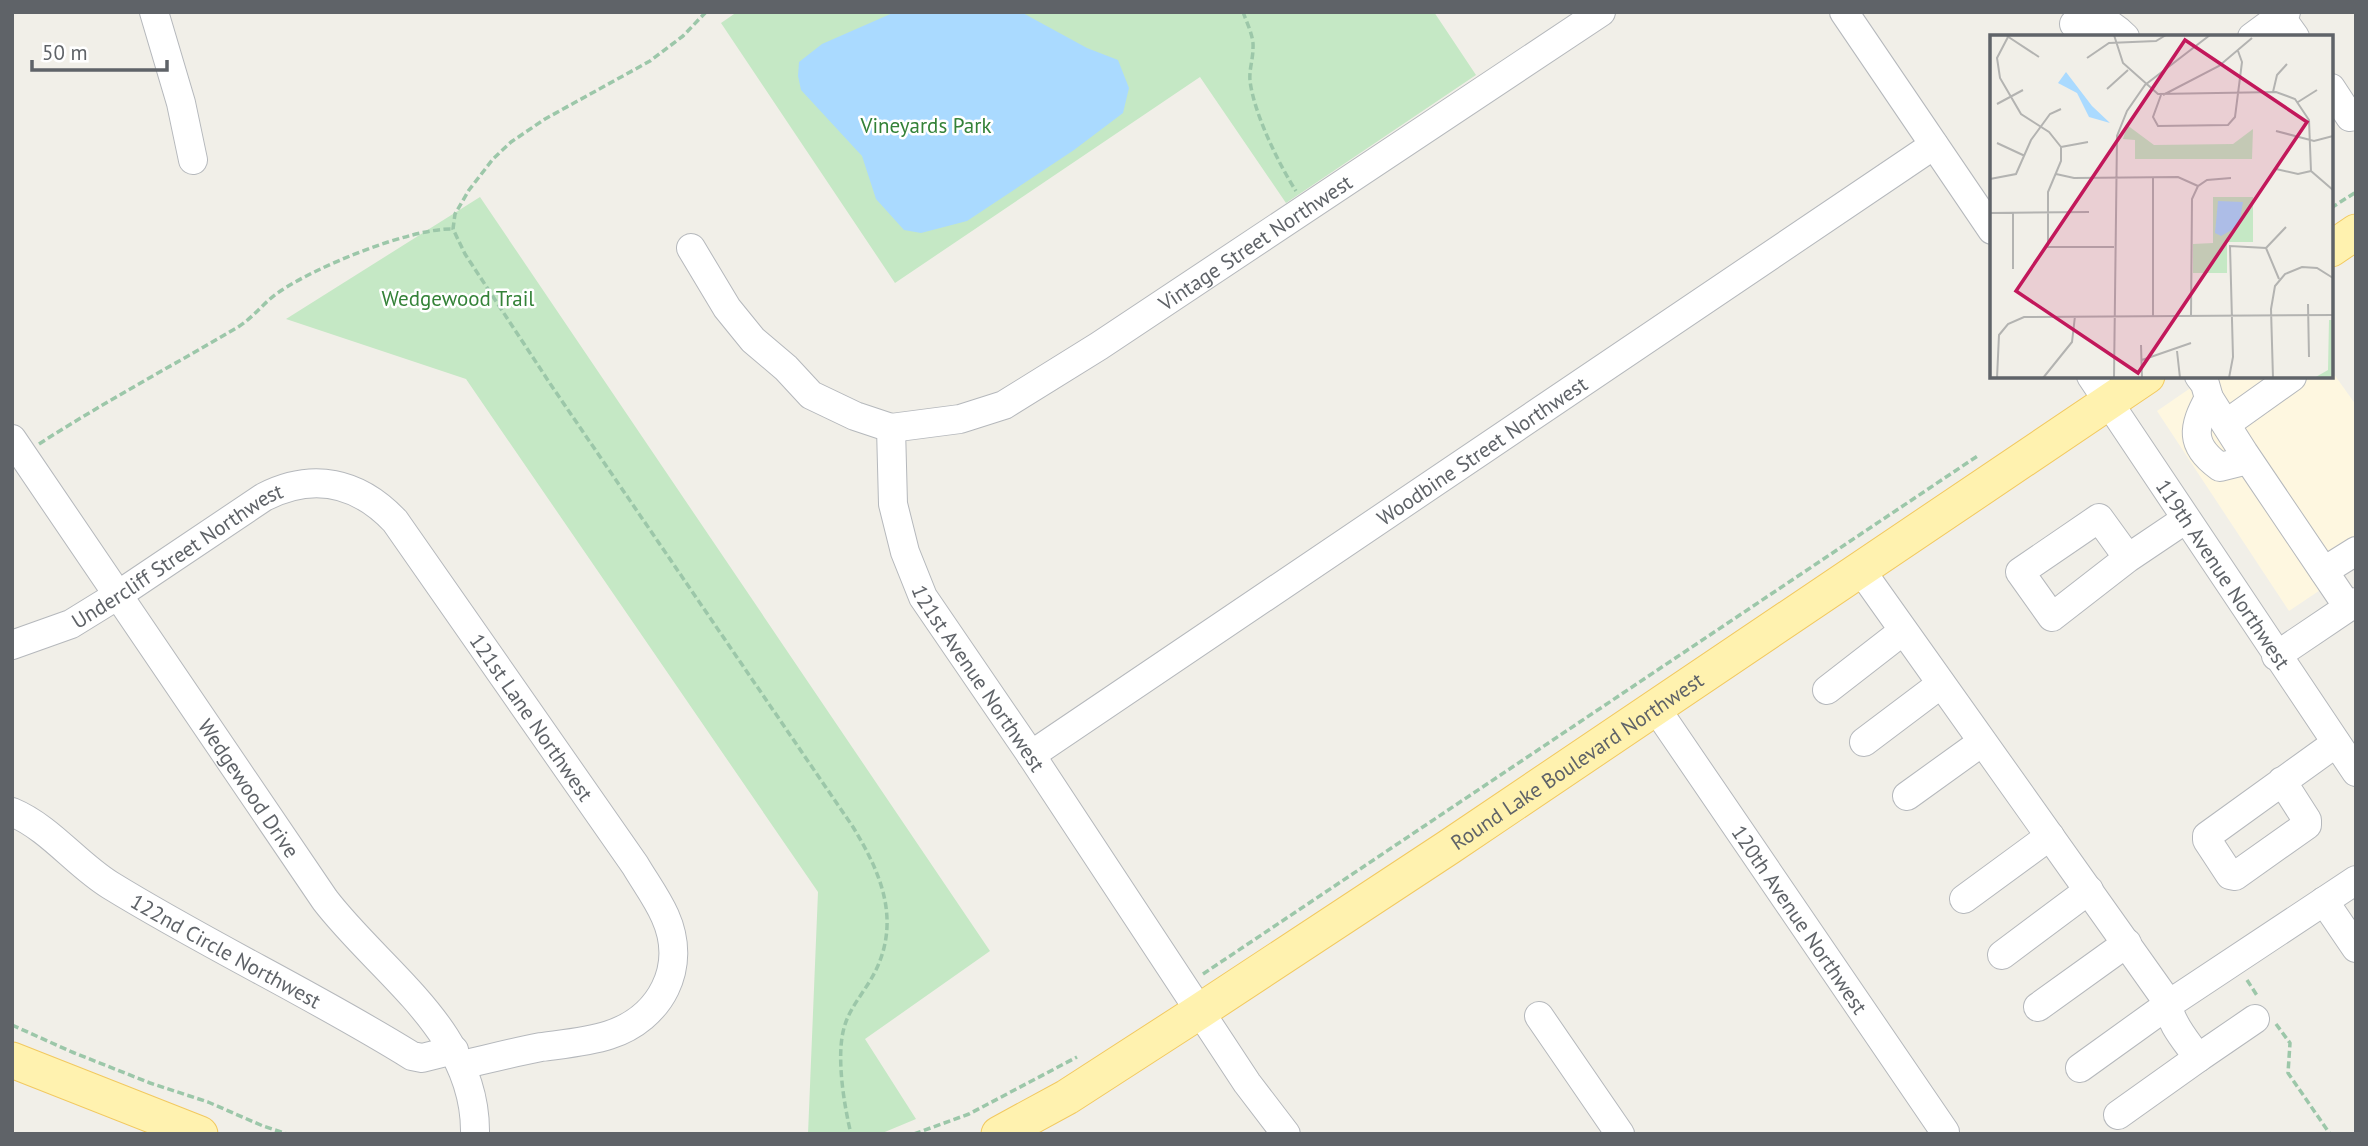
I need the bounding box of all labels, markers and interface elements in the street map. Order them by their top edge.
scale bar [32,28,166,72]
inset map [1990,35,2333,378]
text: 50 m [42,39,88,66]
park label: Vineyards Park [860,112,991,139]
street label: Vintage Street Northwest [1152,168,1357,317]
park label: Wedgewood Trail [382,285,534,312]
street label: Woodbine Street Northwest [1371,370,1592,531]
street label: 119th Avenue Northwest [2150,474,2297,674]
street label: Undercliff Street Northwest [66,477,286,634]
street label: 121st Avenue Northwest [906,581,1051,776]
street label: 121st Lane Northwest [464,628,600,806]
street label: Round Lake Boulevard Northwest [1445,666,1708,856]
street label: Wedgewood Drive [192,714,306,863]
street label: 120th Avenue Northwest [1726,820,1874,1019]
street label: 122nd Circle Northwest [126,887,326,1014]

